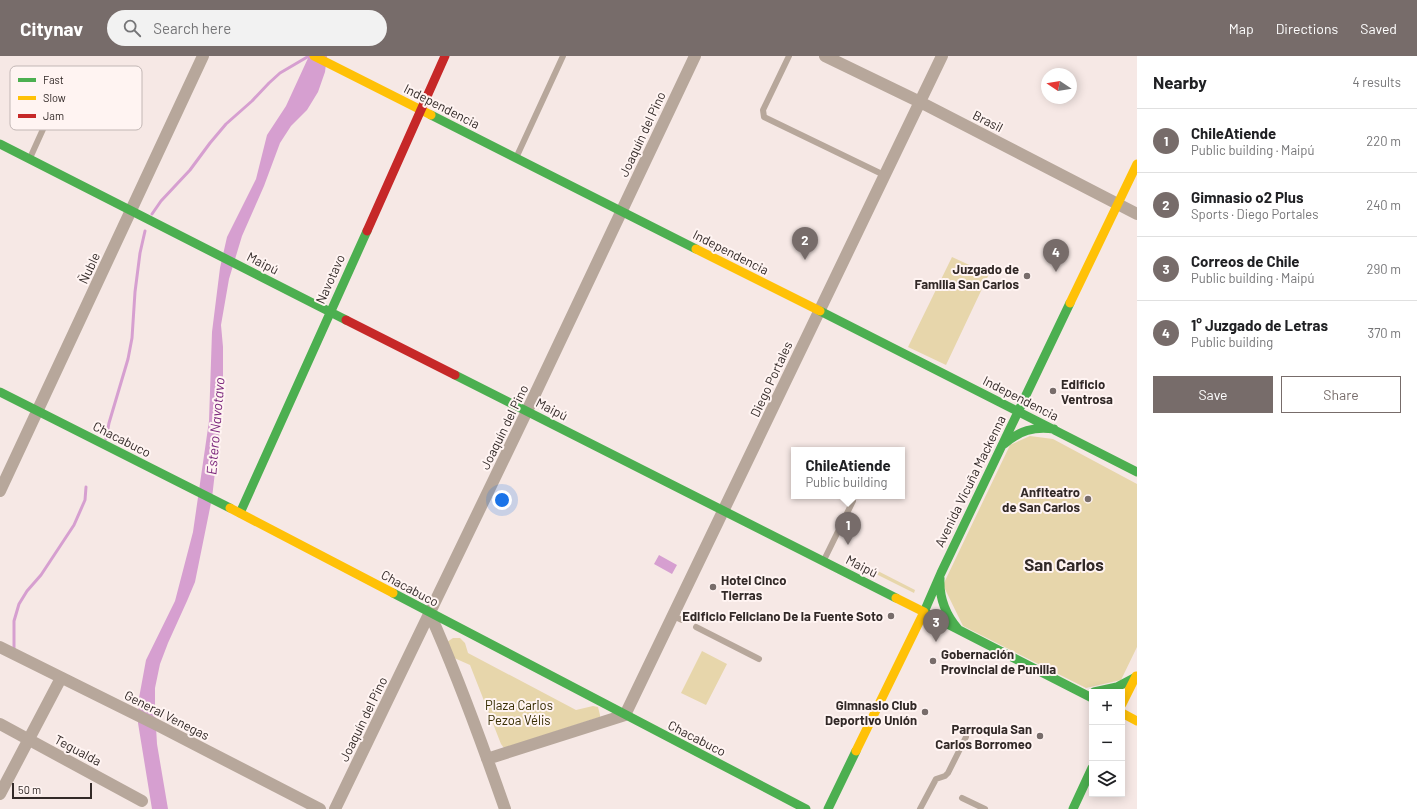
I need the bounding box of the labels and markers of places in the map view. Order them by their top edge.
pin: 2 [792,227,818,260]
pin: 4 [1043,239,1069,272]
place label: Juzgado de Familia San Carlos [914,261,1019,292]
marker: Juzgado de Familia San Carlos [1022,271,1032,281]
place label: Edificio Ventrosa [1061,376,1113,407]
marker: Edificio Ventrosa [1048,386,1058,396]
place label: Anfiteatro de San Carlos [1002,484,1080,515]
marker: Anfiteatro de San Carlos [1083,494,1093,504]
pin: 1 [835,512,861,545]
place label: Hotel Cinco Tierras [721,572,786,603]
marker: Hotel Cinco Tierras [708,582,718,592]
place label: Edificio Feliciano De la Fuente Soto [682,608,883,624]
pin: 3 [923,609,949,642]
marker: Edificio Feliciano De la Fuente Soto [886,611,896,621]
place label: Gobernación Provincial de Punilla [941,646,1056,677]
marker: Gobernación Provincial de Punilla [928,656,938,666]
place label: Gimnasio Club Deportivo Unión [825,697,917,728]
marker: Gimnasio Club Deportivo Unión [920,707,930,717]
place label: Parroquia San Carlos Borromeo [935,721,1032,752]
marker: Parroquia San Carlos Borromeo [1035,731,1045,741]

